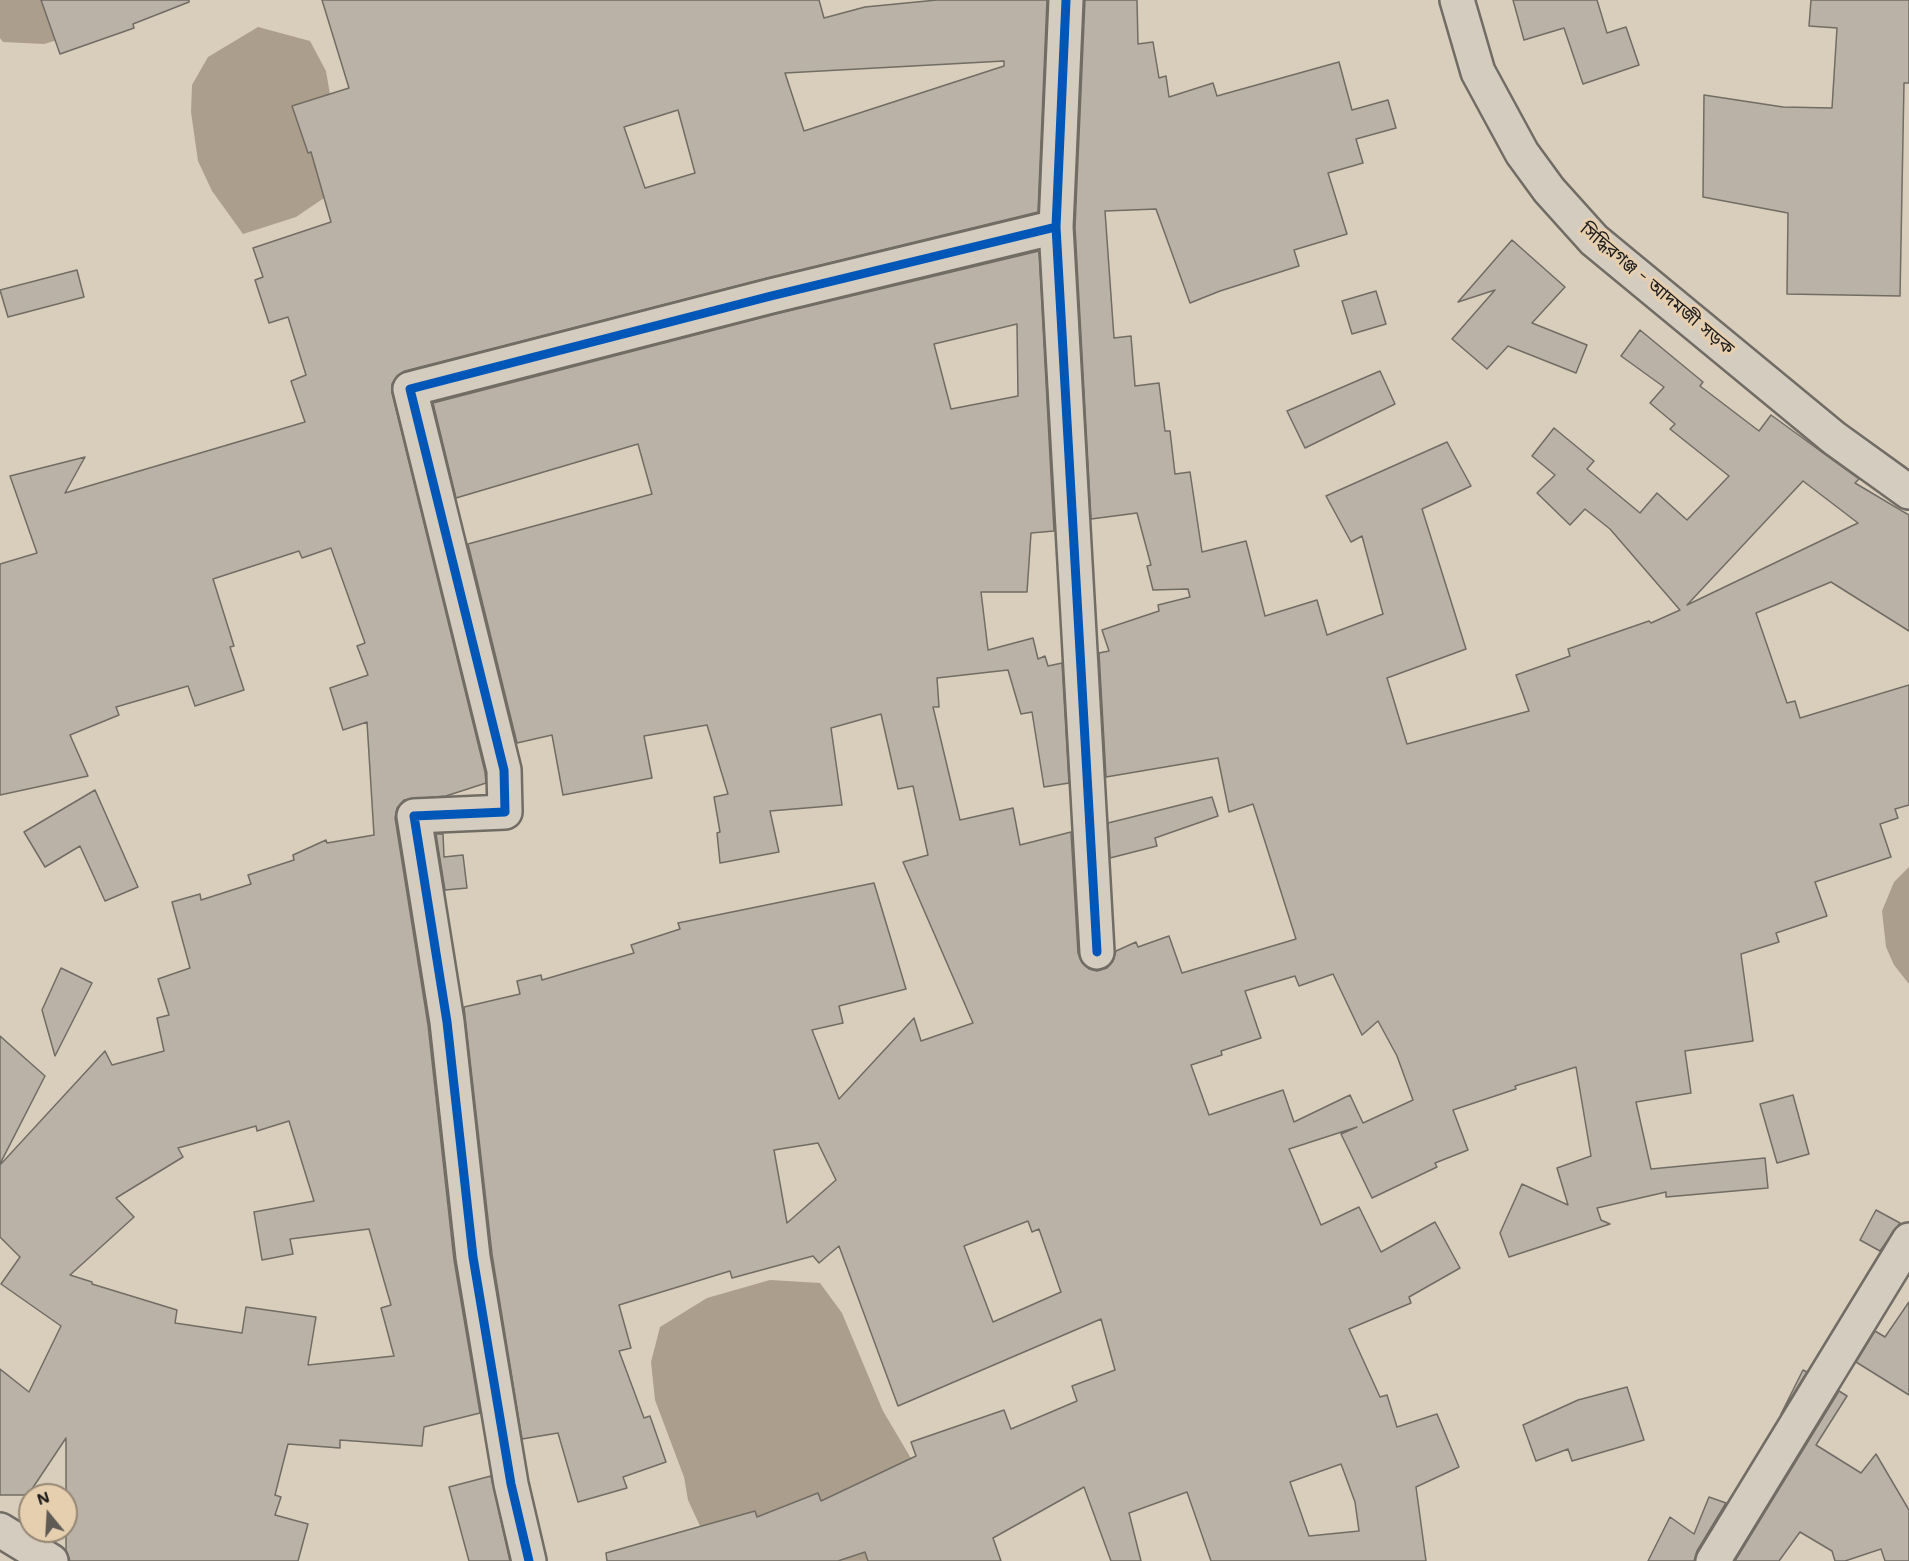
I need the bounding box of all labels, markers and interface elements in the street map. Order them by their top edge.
street label: সিদ্ধিরগঞ্জ - আদমজী সড়ক [1576,218,1738,360]
north arrow [18,1483,78,1543]
text: N [34,1485,52,1509]

